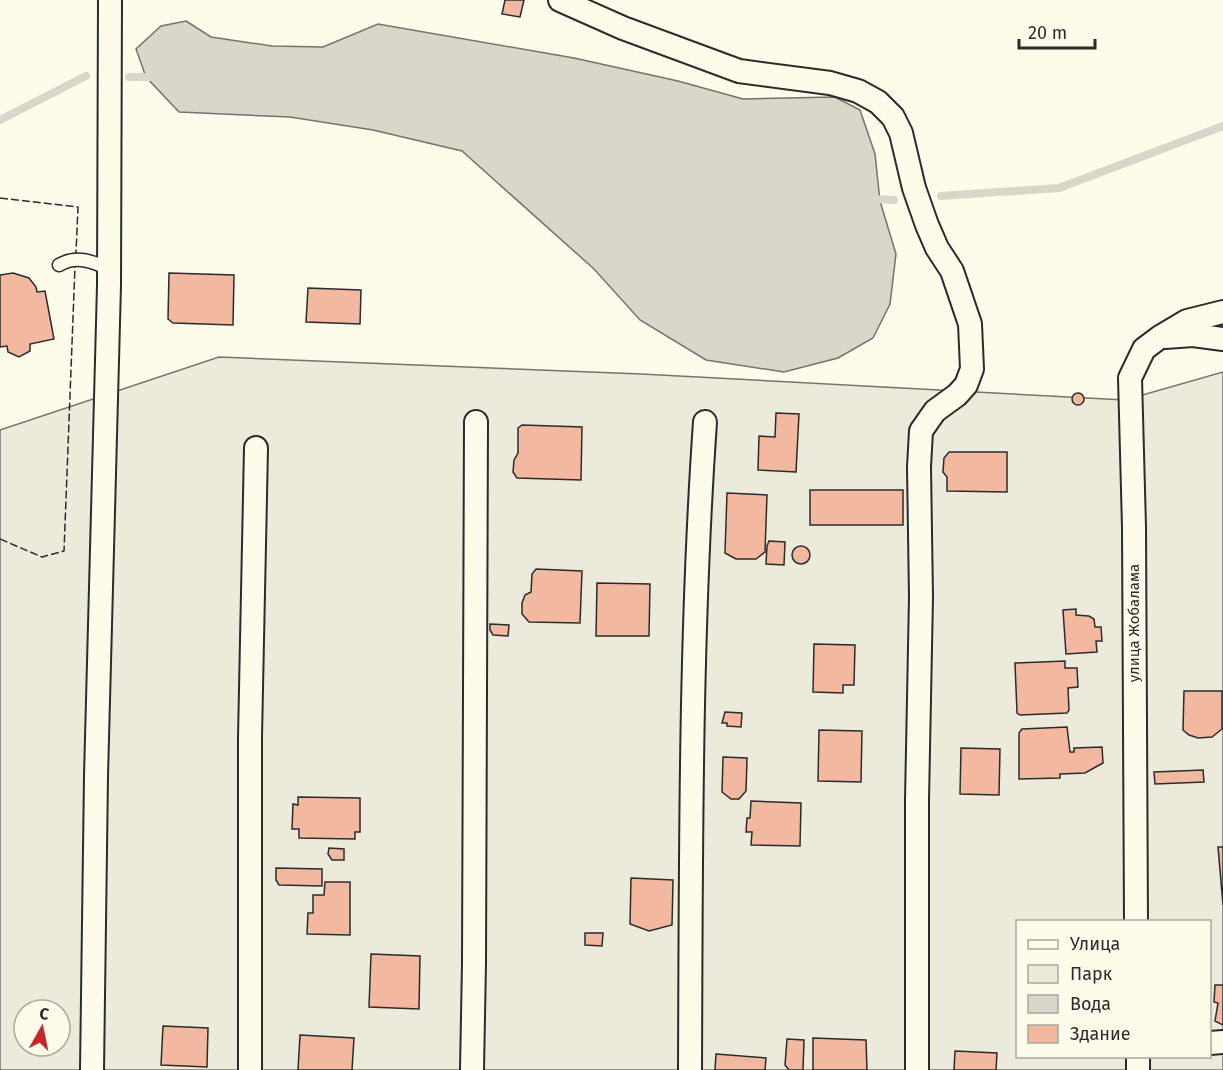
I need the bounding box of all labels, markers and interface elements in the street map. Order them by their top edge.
scale bar [1019,12,1096,50]
text: 20 m [1028,22,1067,44]
street label: улица Жобалама [1125,564,1143,682]
legend [1016,920,1211,1058]
text: Улица [1070,933,1120,955]
text: Парк [1070,963,1113,985]
text: Вода [1070,993,1111,1015]
north arrow [12,998,72,1058]
text: С [38,1004,51,1024]
text: Здание [1070,1023,1131,1045]

